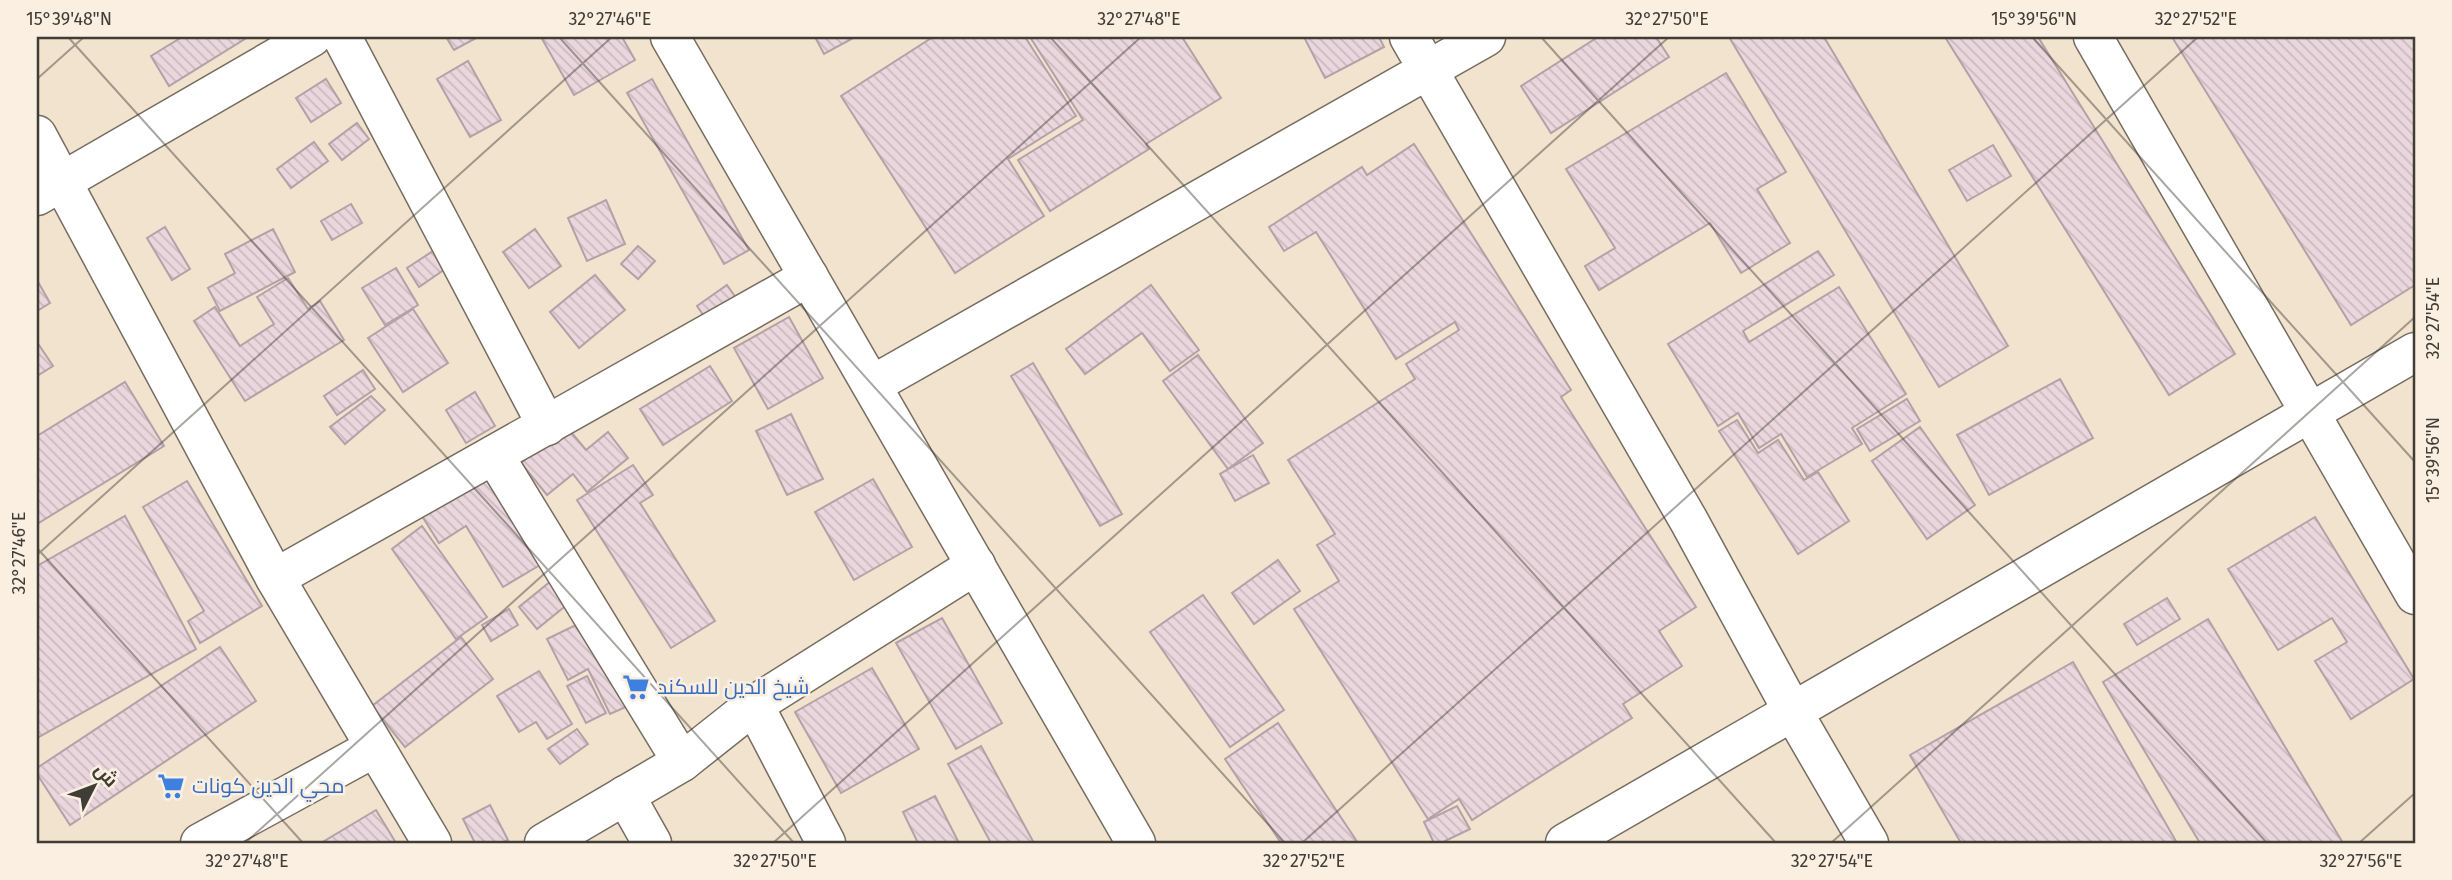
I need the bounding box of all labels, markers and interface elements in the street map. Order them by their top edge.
text: 15°39'48"N [26,8,112,30]
text: 32°27'46"E [569,8,651,30]
text: 32°27'48"E [1097,8,1181,30]
text: 32°27'50"E [1625,8,1709,30]
text: 15°39'56"N [1991,8,2077,30]
text: 32°27'52"E [2155,8,2237,30]
text: 32°27'54"E [2422,277,2444,359]
text: 15°39'56"N [2422,417,2444,503]
text: 32°27'46"E [8,512,30,594]
supermarket icon: شيخ الدين للسكند [621,672,651,702]
place label: شيخ الدين للسكند [657,674,809,701]
north arrow [60,750,130,820]
text: ش [90,758,123,792]
supermarket icon: محي الدين كونات [156,771,186,801]
place label: محي الدين كونات [192,773,344,802]
text: 32°27'48"E [205,850,289,872]
text: 32°27'50"E [733,850,817,872]
text: 32°27'52"E [1263,850,1345,872]
text: 32°27'54"E [1791,850,1873,872]
text: 32°27'56"E [2319,850,2403,872]

